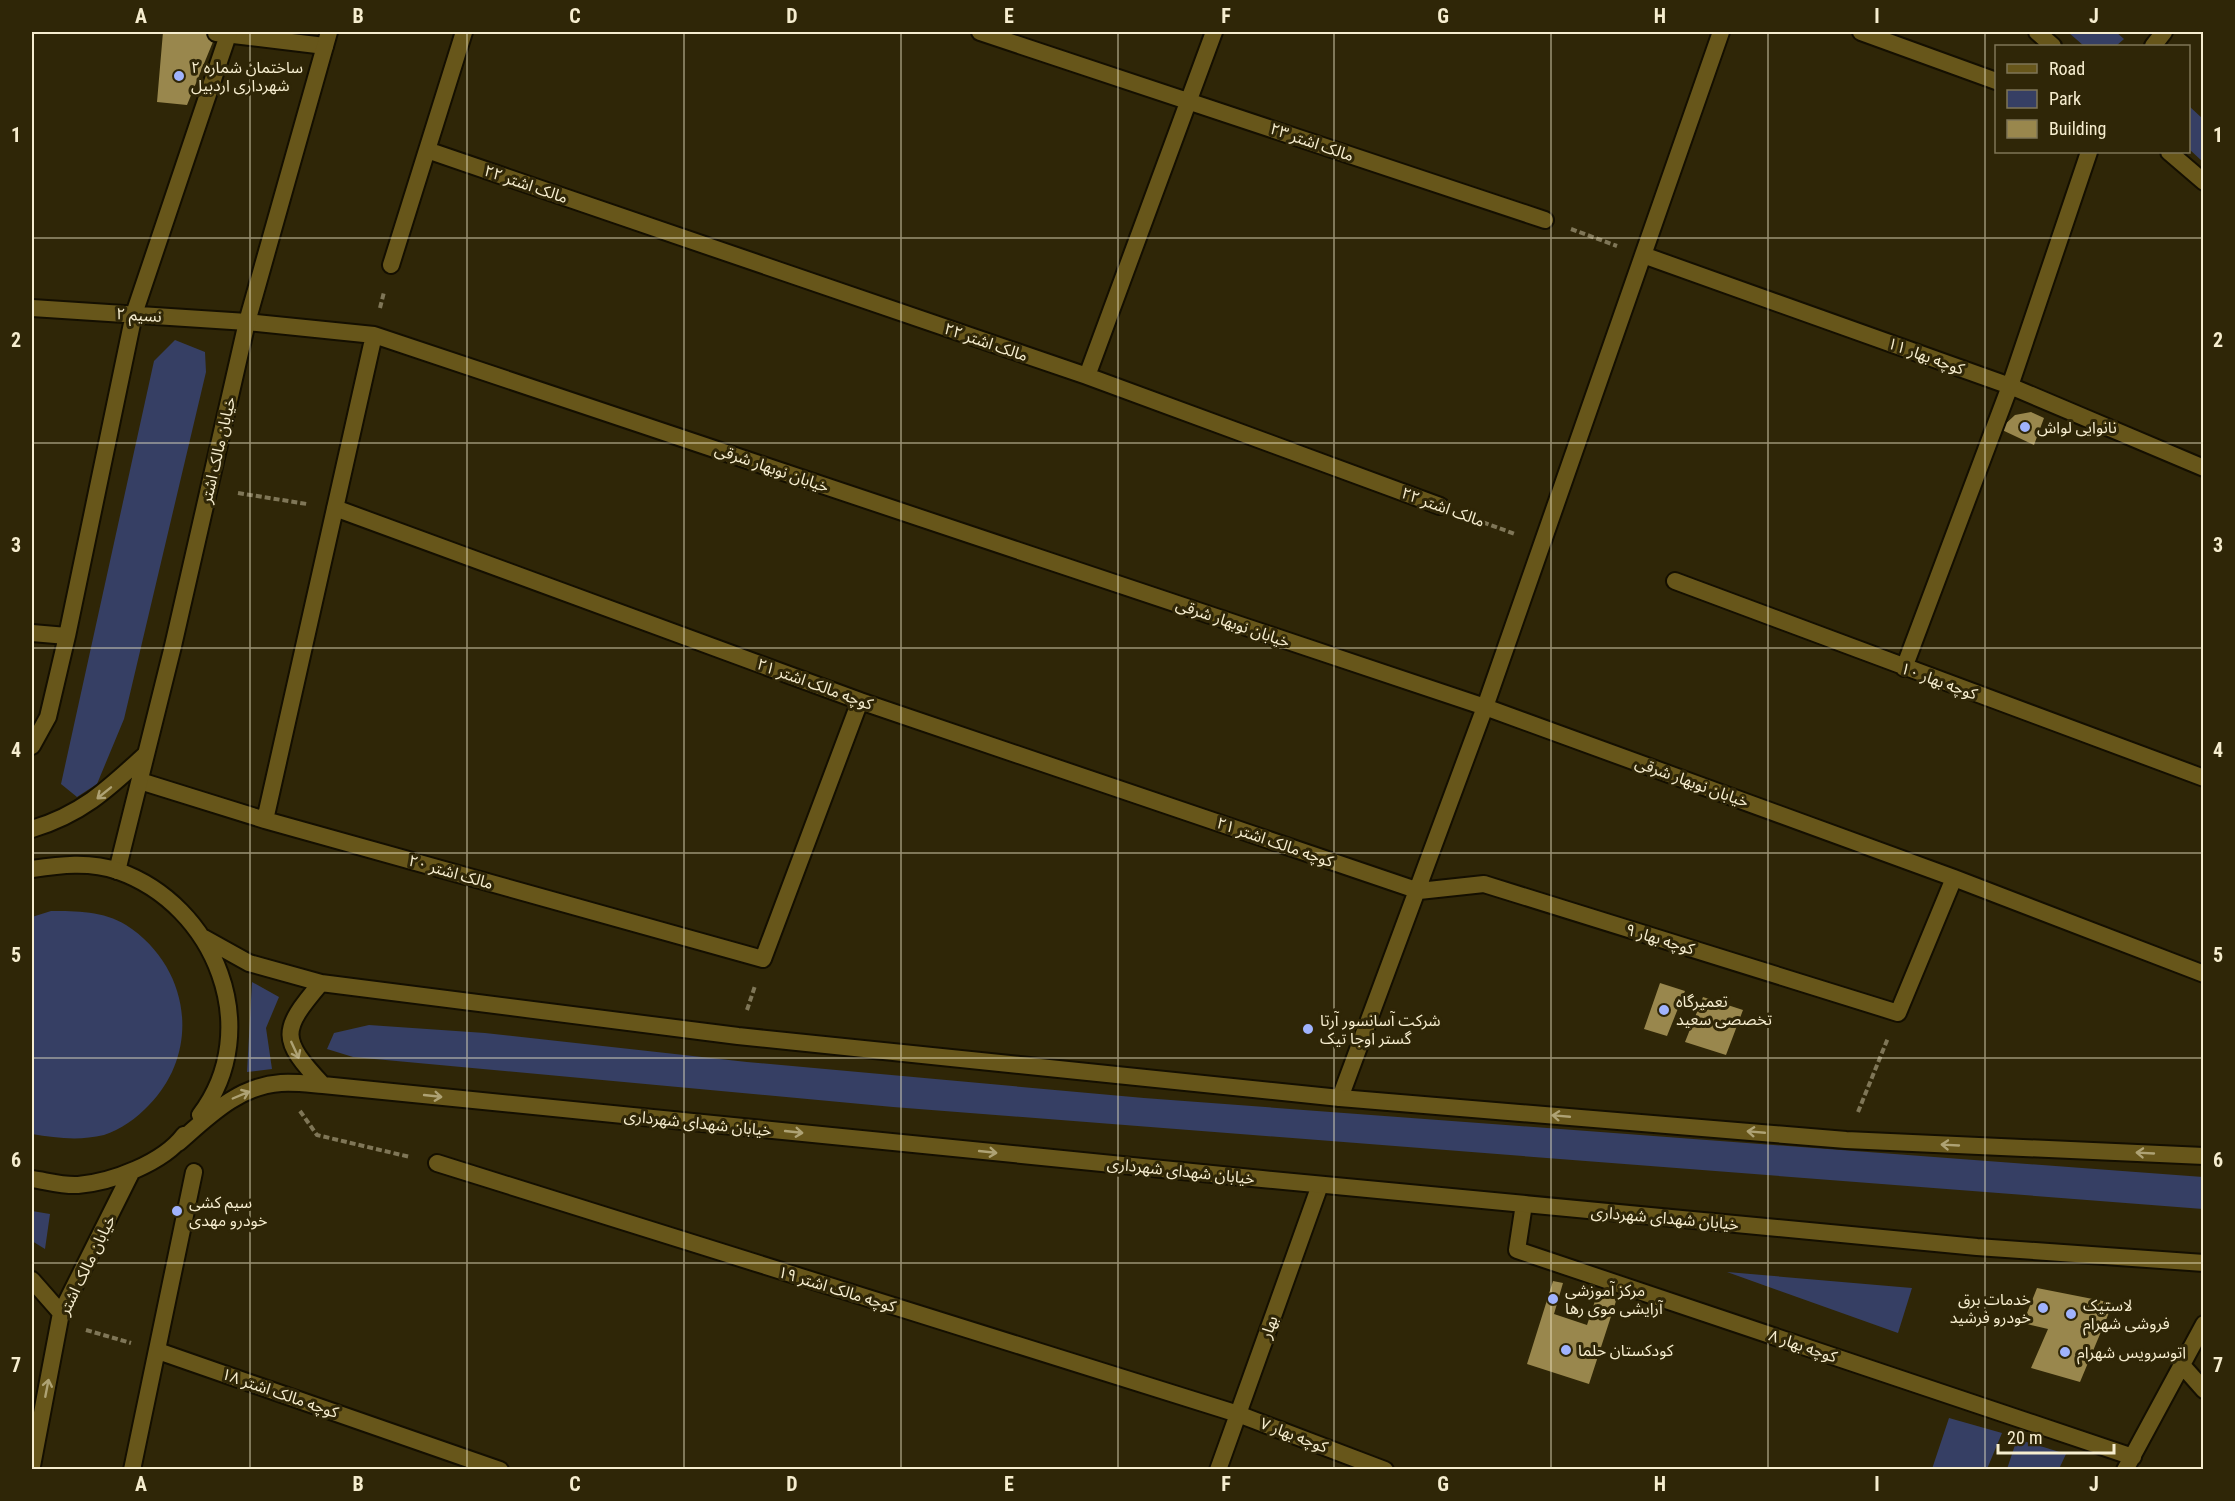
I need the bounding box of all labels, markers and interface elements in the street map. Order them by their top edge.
text: A [135,4,147,28]
text: B [352,4,364,28]
text: C [569,4,581,28]
text: D [786,4,798,28]
text: E [1004,4,1014,28]
text: F [1221,4,1231,28]
text: G [1437,4,1449,28]
text: H [1654,4,1666,28]
text: I [1874,4,1880,28]
text: J [2089,4,2099,28]
legend [1995,45,2190,153]
place label: ساختمان شماره ۲ شهرداری اردبیل [191,58,303,95]
text: Road [2049,58,2085,79]
marker: ساختمان شماره ۲ شهرداری اردبیل [172,69,186,83]
text: Park [2049,88,2081,109]
text: Building [2049,118,2106,139]
street label: مالک اشتر ۲۳ [1268,119,1356,165]
text: 1 [11,123,21,147]
text: 1 [2213,123,2223,147]
street label: مالک اشتر ۲۲ [482,161,570,207]
street label: نسیم ۲ [115,304,162,329]
street label: مالک اشتر ۲۲ [942,319,1030,365]
text: 2 [11,328,21,352]
text: 2 [2213,328,2223,352]
street label: کوچه بهار ۱۱ [1885,333,1967,380]
street label: خیابان مالک اشتر [196,395,239,506]
place label: نانوایی لواش [2037,418,2117,437]
marker: نانوایی لواش [2018,420,2032,434]
street label: خیابان نوبهار شرقی [712,440,832,496]
street label: مالک اشتر ۲۲ [1399,483,1487,531]
text: 3 [11,533,21,557]
text: 3 [2213,533,2223,557]
street label: خیابان نوبهار شرقی [1173,595,1293,651]
street label: کوچه مالک اشتر ۲۱ [754,654,876,715]
street label: کوچه بهار ۱۰ [1898,658,1980,705]
text: 4 [11,738,21,762]
text: 4 [2213,738,2223,762]
street label: خیابان نوبهار شرقی [1633,753,1751,811]
one-way arrow [96,786,112,799]
street label: کوچه مالک اشتر ۲۱ [1214,813,1336,872]
street label: مالک اشتر ۲۰ [406,851,496,893]
street label: کوچه بهار ۹ [1623,920,1697,960]
text: 5 [11,943,21,967]
text: 5 [2213,943,2223,967]
place label: تعمیرگاه تخصصی سعید [1676,992,1772,1029]
marker: تعمیرگاه تخصصی سعید [1657,1003,1671,1017]
place label: شرکت آسانسور آرتا گستر اوجا تیک [1320,1011,1441,1048]
marker: شرکت آسانسور آرتا گستر اوجا تیک [1301,1022,1315,1036]
one-way arrow [290,1041,302,1059]
one-way arrow [231,1089,249,1100]
one-way arrow [423,1091,443,1102]
street label: خیابان شهدای شهرداری [623,1106,773,1140]
one-way arrow [1552,1110,1572,1121]
one-way arrow [784,1127,804,1138]
one-way arrow [1746,1127,1766,1138]
one-way arrow [1941,1139,1961,1150]
one-way arrow [978,1147,998,1158]
text: 6 [11,1148,21,1172]
one-way arrow [2136,1148,2156,1159]
text: 6 [2213,1148,2223,1172]
street label: خیابان شهدای شهرداری [1106,1154,1256,1188]
place label: سیم کشی خودرو مهدی [189,1193,268,1230]
street label: خیابان شهدای شهرداری [1590,1202,1740,1234]
marker: سیم کشی خودرو مهدی [170,1204,184,1218]
street label: خیابان مالک اشتر [54,1212,119,1319]
street label: کوچه مالک اشتر ۱۹ [776,1262,899,1317]
place label: مرکز آموزشی آرایشی موی رها [1565,1281,1664,1318]
place label: خدمات برق خودرو فرشید [1950,1290,2031,1327]
marker: مرکز آموزشی آرایشی موی رها [1546,1292,1560,1306]
place label: لاستیک فروشی شهرام [2083,1296,2170,1336]
marker: خدمات برق خودرو فرشید [2036,1301,2050,1315]
marker: لاستیک فروشی شهرام [2064,1307,2078,1321]
street label: بهار [1256,1313,1282,1342]
street label: کوچه بهار ۸ [1766,1325,1840,1368]
place label: کودکستان حلما [1578,1341,1674,1360]
marker: کودکستان حلما [1559,1343,1573,1357]
place label: اتوسرویس شهرام [2077,1343,2186,1365]
marker: اتوسرویس شهرام [2058,1345,2072,1359]
text: 7 [11,1353,21,1377]
text: 7 [2213,1353,2223,1377]
street label: کوچه مالک اشتر ۱۸ [219,1364,341,1423]
one-way arrow [42,1379,53,1398]
street label: کوچه بهار ۷ [1257,1413,1331,1458]
scale bar [1998,1417,2114,1455]
text: 20 m [2007,1427,2042,1448]
text: A [135,1472,147,1496]
text: B [352,1472,364,1496]
text: C [569,1472,581,1496]
text: D [786,1472,798,1496]
text: E [1004,1472,1014,1496]
text: F [1221,1472,1231,1496]
text: G [1437,1472,1449,1496]
text: H [1654,1472,1666,1496]
text: I [1874,1472,1880,1496]
text: J [2089,1472,2099,1496]

